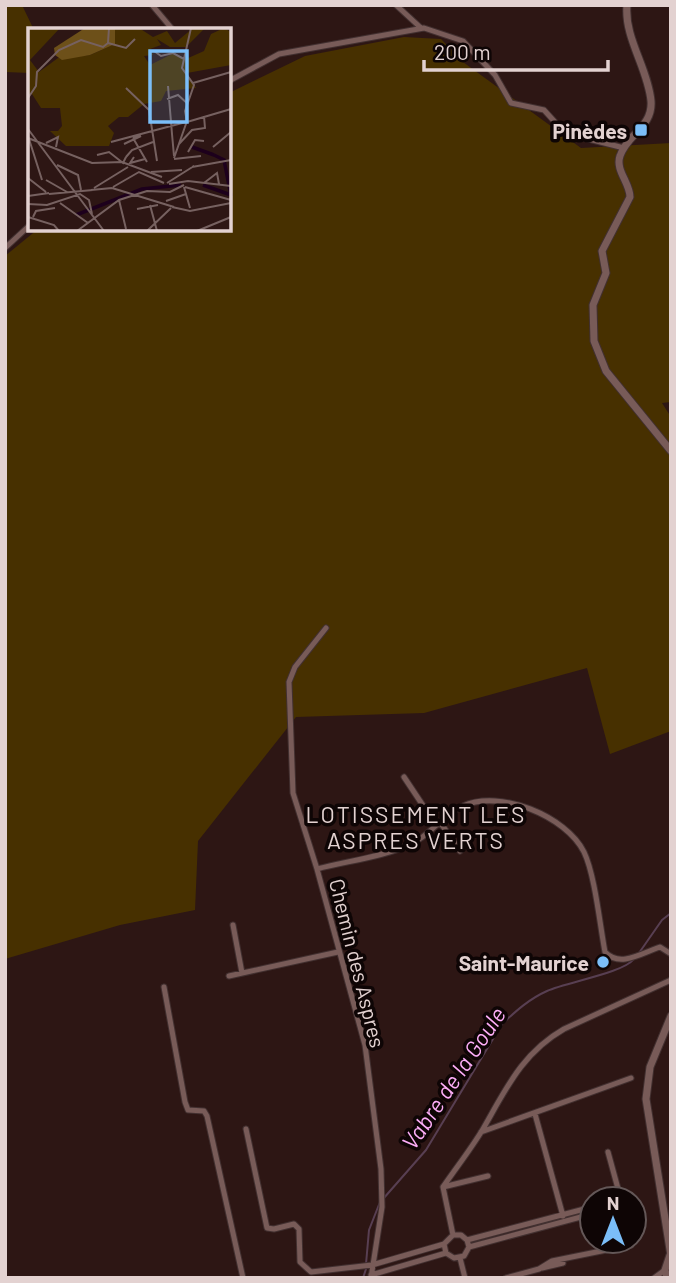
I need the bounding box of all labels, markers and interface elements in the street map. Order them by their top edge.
inset map [28,28,231,231]
scale bar [424,28,608,72]
text: 200 m [434,39,491,64]
place label: Pinèdes [553,118,627,143]
marker: Pinèdes [633,122,649,138]
district label: LOTISSEMENT LES ASPRES VERTS [306,800,526,854]
street label: Chemin des Aspres [325,876,391,1050]
place label: Saint-Maurice [459,950,589,975]
marker: Saint-Maurice [595,954,611,970]
water label: Vabre de la Goule [395,1001,511,1155]
north arrow [578,1185,648,1255]
text: N [607,1191,619,1214]

